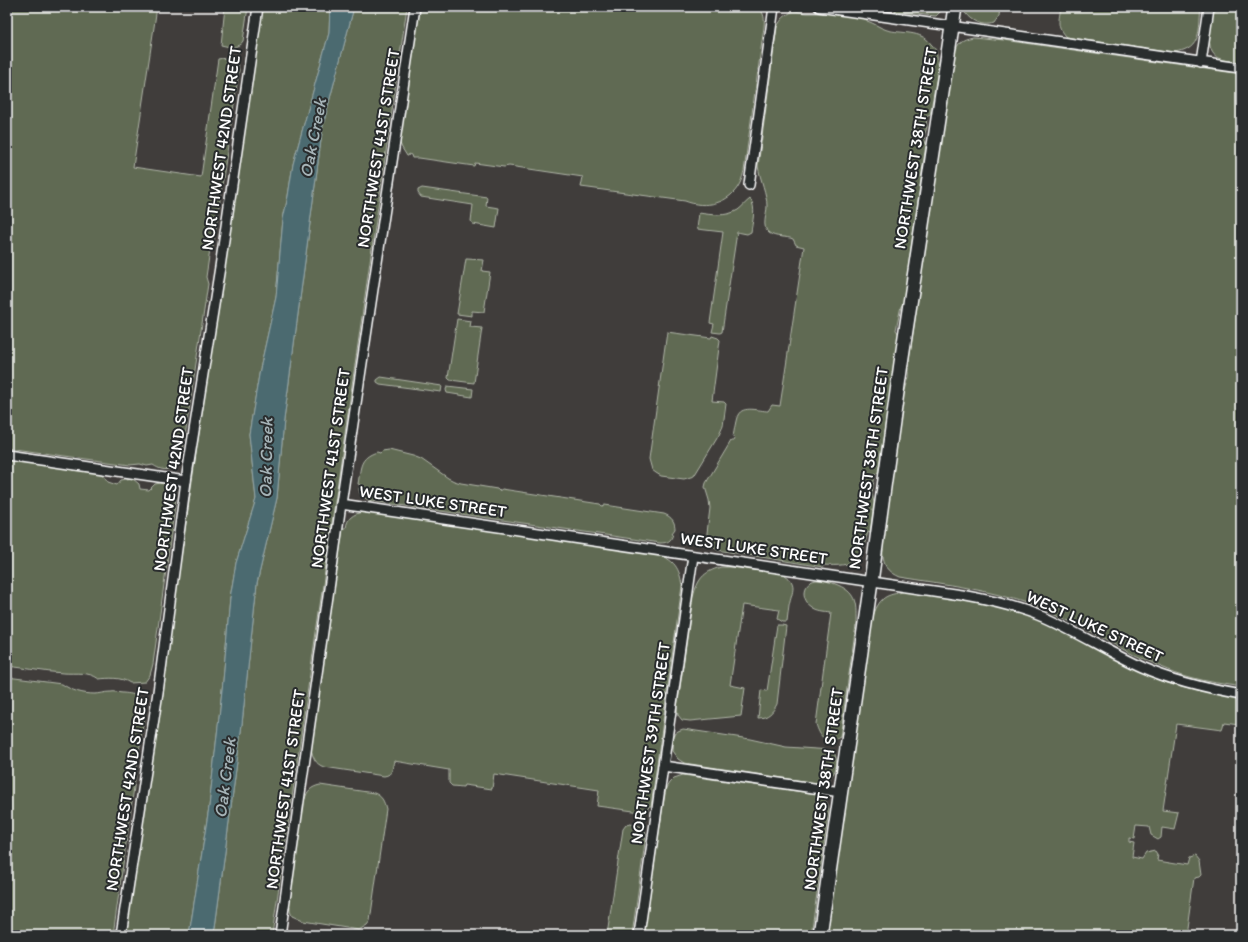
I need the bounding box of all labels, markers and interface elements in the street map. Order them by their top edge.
street label: NORTHWEST 42ND STREET [197,44,245,252]
street label: NORTHWEST 38TH STREET [889,45,941,250]
street label: NORTHWEST 41ST STREET [352,46,404,249]
water label: Oak Creek [295,95,332,180]
street label: NORTHWEST 42ND STREET [149,365,197,573]
street label: NORTHWEST 38TH STREET [844,365,892,571]
street label: NORTHWEST 41ST STREET [306,366,354,569]
water label: Oak Creek [254,416,278,498]
street label: WEST LUKE STREET [358,481,508,521]
street label: WEST LUKE STREET [679,528,829,568]
street label: WEST LUKE STREET [1023,586,1167,667]
street label: NORTHWEST 39TH STREET [626,640,674,845]
street label: NORTHWEST 42ND STREET [101,685,153,892]
street label: NORTHWEST 38TH STREET [799,686,847,892]
street label: NORTHWEST 41ST STREET [261,687,309,890]
water label: Oak Creek [209,735,241,819]

